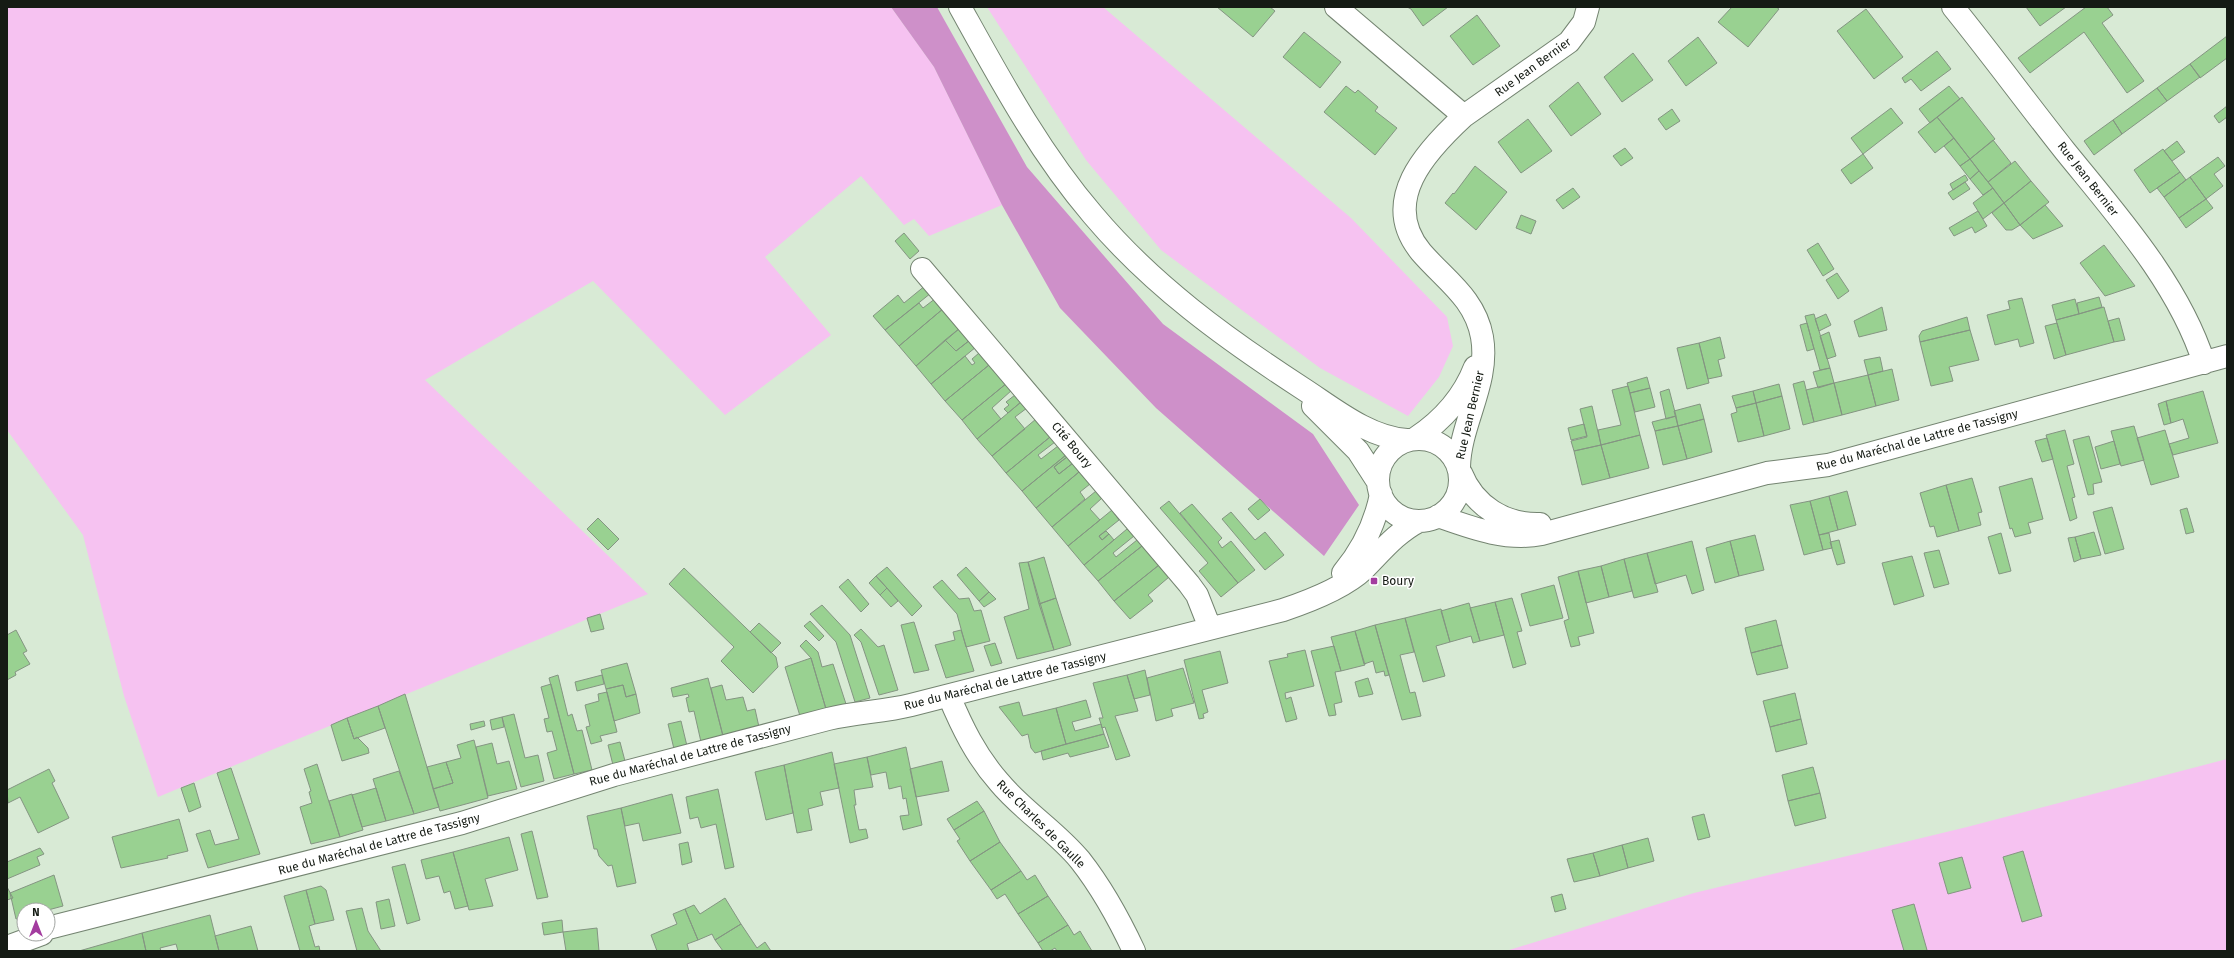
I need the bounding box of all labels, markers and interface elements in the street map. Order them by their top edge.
street label: Rue Jean Bernier [1492,34,1574,99]
street label: Rue Jean Bernier [2055,139,2122,219]
street label: Rue Jean Bernier [1453,369,1487,461]
street label: Rue du Maréchal de Lattre de Tassigny [1815,406,2019,474]
street label: Cité Boury [1049,419,1095,471]
place label: Boury [1382,574,1414,588]
marker: Boury [1369,576,1379,586]
street label: Rue du Maréchal de Lattre de Tassigny [902,649,1108,713]
street label: Rue du Maréchal de Lattre de Tassigny [588,721,792,789]
street label: Rue Charles de Gaulle [994,777,1088,871]
street label: Rue du Maréchal de Lattre de Tassigny [277,810,481,878]
north arrow [16,902,56,942]
text: N [32,906,40,919]

